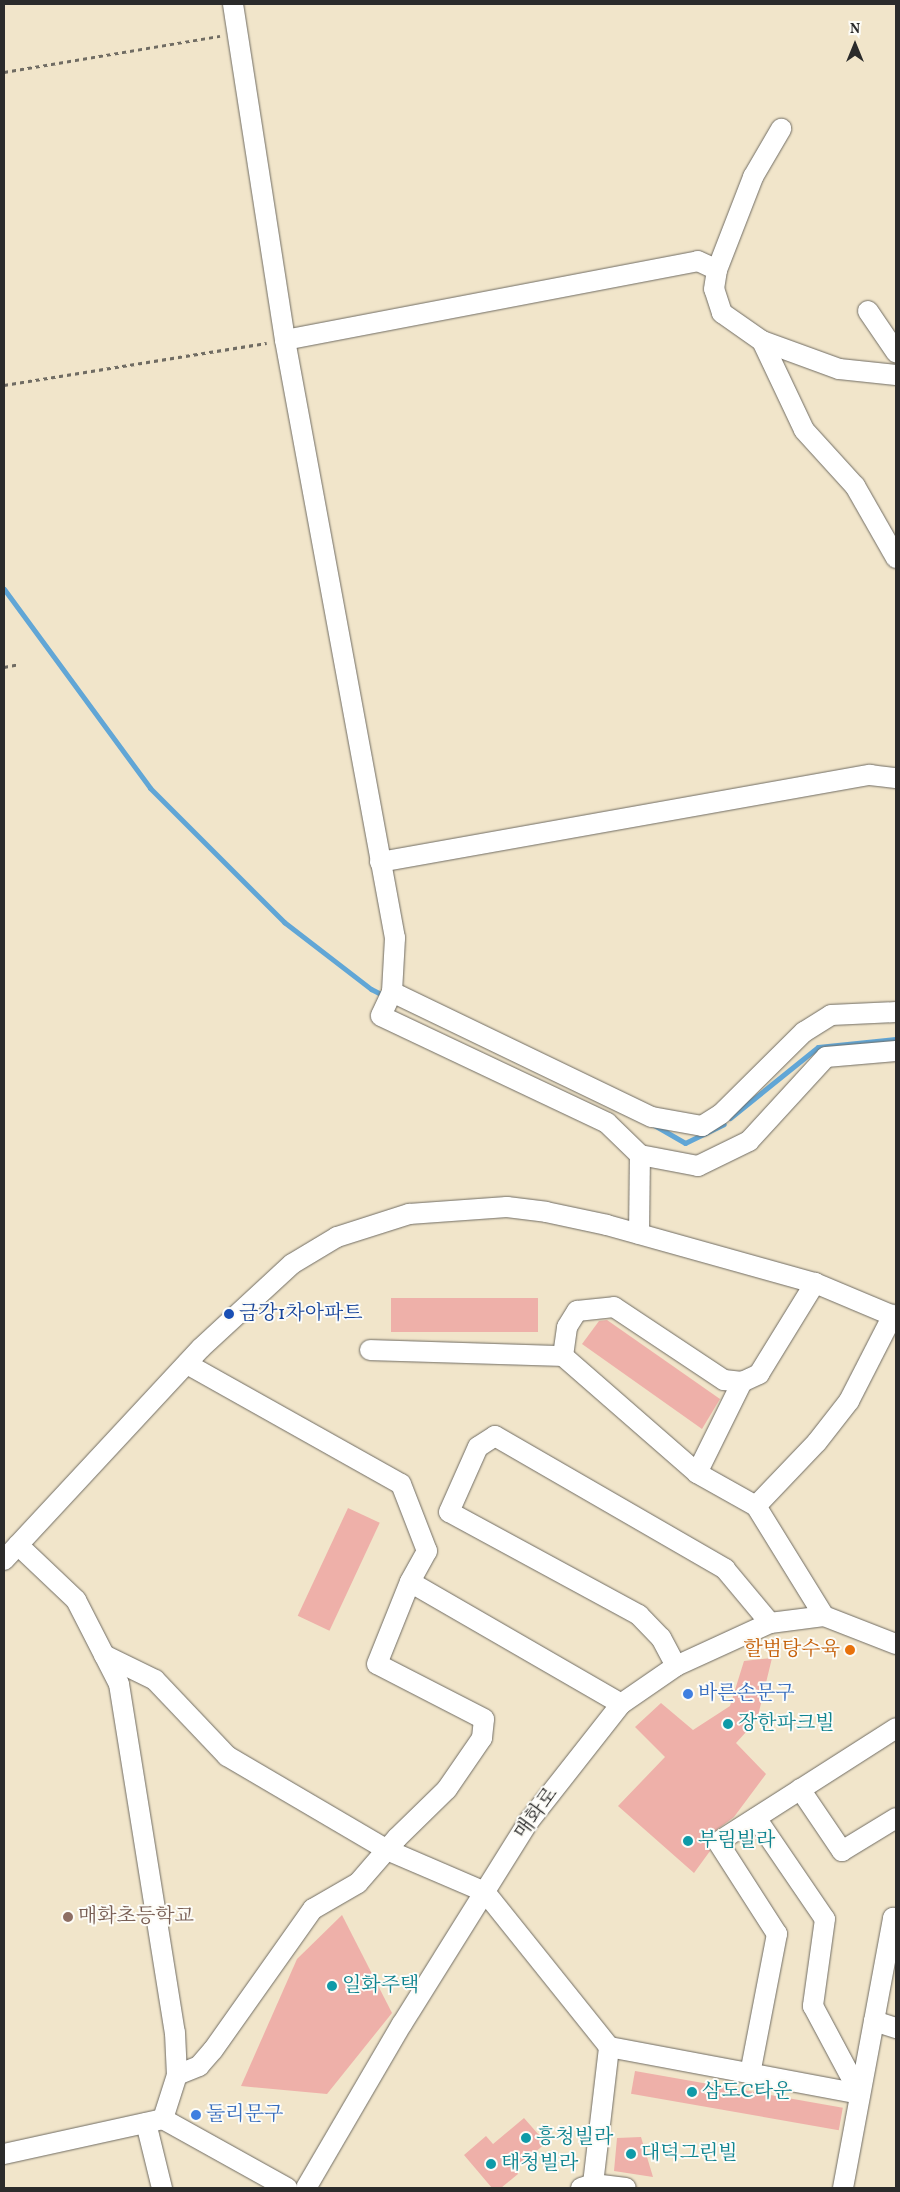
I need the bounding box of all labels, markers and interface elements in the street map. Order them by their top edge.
north arrow [830,20,880,70]
text: N [850,20,860,39]
place label: 금강1차아파트 [239,1302,363,1326]
marker: 금강1차아파트 [223,1308,235,1320]
place label: 할범탕수육 [743,1638,840,1662]
marker: 할범탕수육 [844,1644,856,1656]
place label: 바른손문구 [698,1682,795,1706]
marker: 바른손문구 [682,1688,694,1700]
place label: 장한파크빌 [738,1712,835,1736]
marker: 장한파크빌 [722,1718,734,1730]
street label: 매화로 [510,1784,564,1844]
place label: 부림빌라 [698,1829,775,1853]
marker: 부림빌라 [682,1835,694,1847]
place label: 매화초등학교 [78,1905,194,1929]
marker: 매화초등학교 [62,1911,74,1923]
place label: 일화주택 [342,1974,419,1998]
marker: 일화주택 [326,1980,338,1992]
place label: 삼도C타운 [702,2080,792,2104]
marker: 삼도C타운 [686,2086,698,2098]
place label: 둘리문구 [206,2103,283,2127]
marker: 둘리문구 [190,2109,202,2121]
place label: 흥청빌라 [536,2126,613,2150]
marker: 흥청빌라 [520,2132,532,2144]
place label: 대덕그린빌 [641,2142,738,2166]
marker: 대덕그린빌 [625,2148,637,2160]
place label: 태청빌라 [501,2152,578,2176]
marker: 태청빌라 [485,2158,497,2170]

